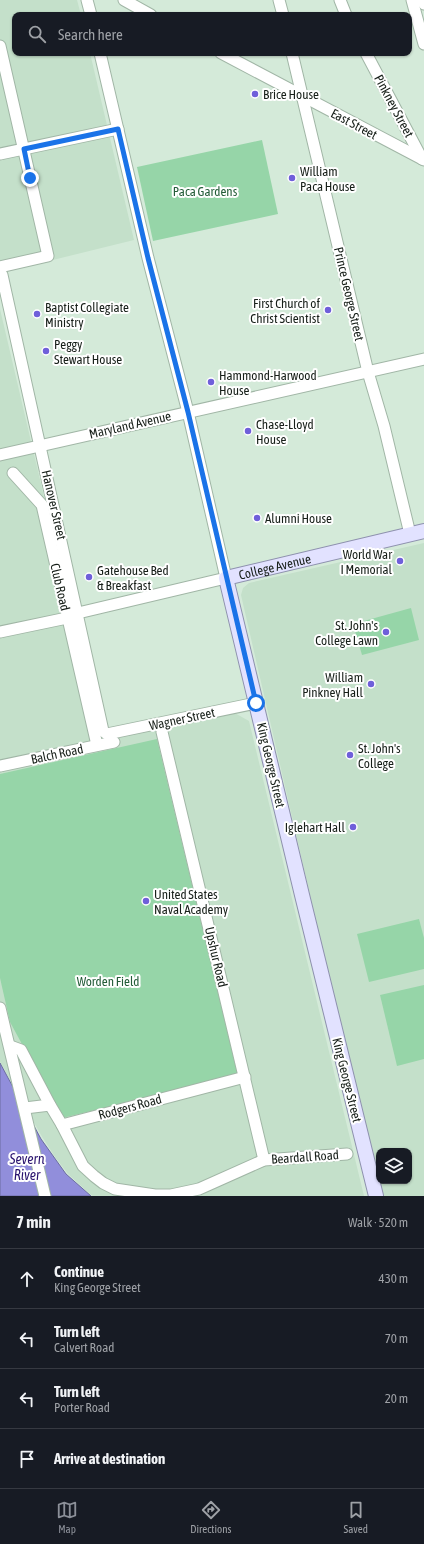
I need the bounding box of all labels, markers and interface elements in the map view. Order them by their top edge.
search box [12,12,412,56]
icon: search [26,23,48,45]
text: Search here [58,26,123,43]
street label: Pinkney Street [371,72,417,140]
place label: Brice House [263,87,319,102]
marker: Brice House [250,89,260,99]
street label: East Street [328,106,380,143]
place label: William Paca House [300,164,355,194]
route end [21,169,39,187]
marker: William Paca House [287,173,297,183]
park label: Paca Gardens [173,184,238,199]
street label: Prince George Street [331,246,367,343]
place label: First Church of Christ Scientist [250,296,320,326]
place label: Baptist Collegiate Ministry [45,300,129,330]
marker: First Church of Christ Scientist [323,305,333,315]
marker: Baptist Collegiate Ministry [32,309,42,319]
place label: Peggy Stewart House [54,337,122,367]
marker: Peggy Stewart House [41,346,51,356]
place label: Hammond-Harwood House [219,368,317,398]
marker: Hammond-Harwood House [206,377,216,387]
street label: Maryland Avenue [88,408,173,442]
place label: Chase-Lloyd House [256,417,314,447]
marker: Chase-Lloyd House [243,426,253,436]
street label: Hanover Street [39,469,69,542]
place label: Alumni House [265,511,332,526]
marker: Alumni House [252,513,262,523]
place label: World War I Memorial [341,547,393,577]
street label: College Avenue [237,551,312,582]
marker: World War I Memorial [395,556,405,566]
street label: Club Road [47,562,73,612]
place label: Gatehouse Bed & Breakfast [97,563,169,593]
marker: Gatehouse Bed & Breakfast [84,572,94,582]
place label: St. John's College Lawn [315,618,378,648]
marker: St. John's College Lawn [381,627,391,637]
place label: William Pinkney Hall [302,670,364,700]
marker: William Pinkney Hall [366,679,376,689]
route start [247,694,265,712]
street label: Wagner Street [148,705,217,733]
street label: King George Street [254,721,288,809]
street label: Balch Road [29,741,85,767]
place label: St. John's College [358,741,401,771]
marker: St. John's College [345,750,355,760]
place label: Iglehart Hall [285,820,346,835]
marker: Iglehart Hall [348,822,358,832]
place label: United States Naval Academy [154,887,229,917]
marker: United States Naval Academy [141,896,151,906]
street label: Upshur Road [202,925,230,989]
park label: Worden Field [77,974,139,989]
street label: King George Street [329,1036,365,1124]
street label: Rodgers Road [97,1091,163,1123]
street label: Beardall Road [271,1147,339,1167]
map controls [376,1148,412,1184]
button: layers [376,1148,412,1184]
water label: Severn River [9,1151,45,1183]
text: 7 min [16,1212,51,1232]
text: Walk · 520 m [348,1215,408,1230]
text: Continue [54,1263,104,1280]
icon: ahead [16,1268,38,1290]
text: 430 m [379,1271,408,1286]
text: King George Street [54,1280,141,1295]
text: Turn left [54,1323,100,1340]
icon: left [16,1328,38,1350]
text: 70 m [385,1331,408,1346]
text: Calvert Road [54,1340,114,1355]
text: Turn left [54,1383,100,1400]
icon: left [16,1388,38,1410]
text: 20 m [385,1391,408,1406]
text: Porter Road [54,1400,110,1415]
icon: arrive [16,1448,38,1470]
text: Arrive at destination [54,1450,165,1467]
tab: Map [56,1499,78,1535]
tab: Directions [190,1499,231,1535]
tab: Saved [344,1499,368,1535]

